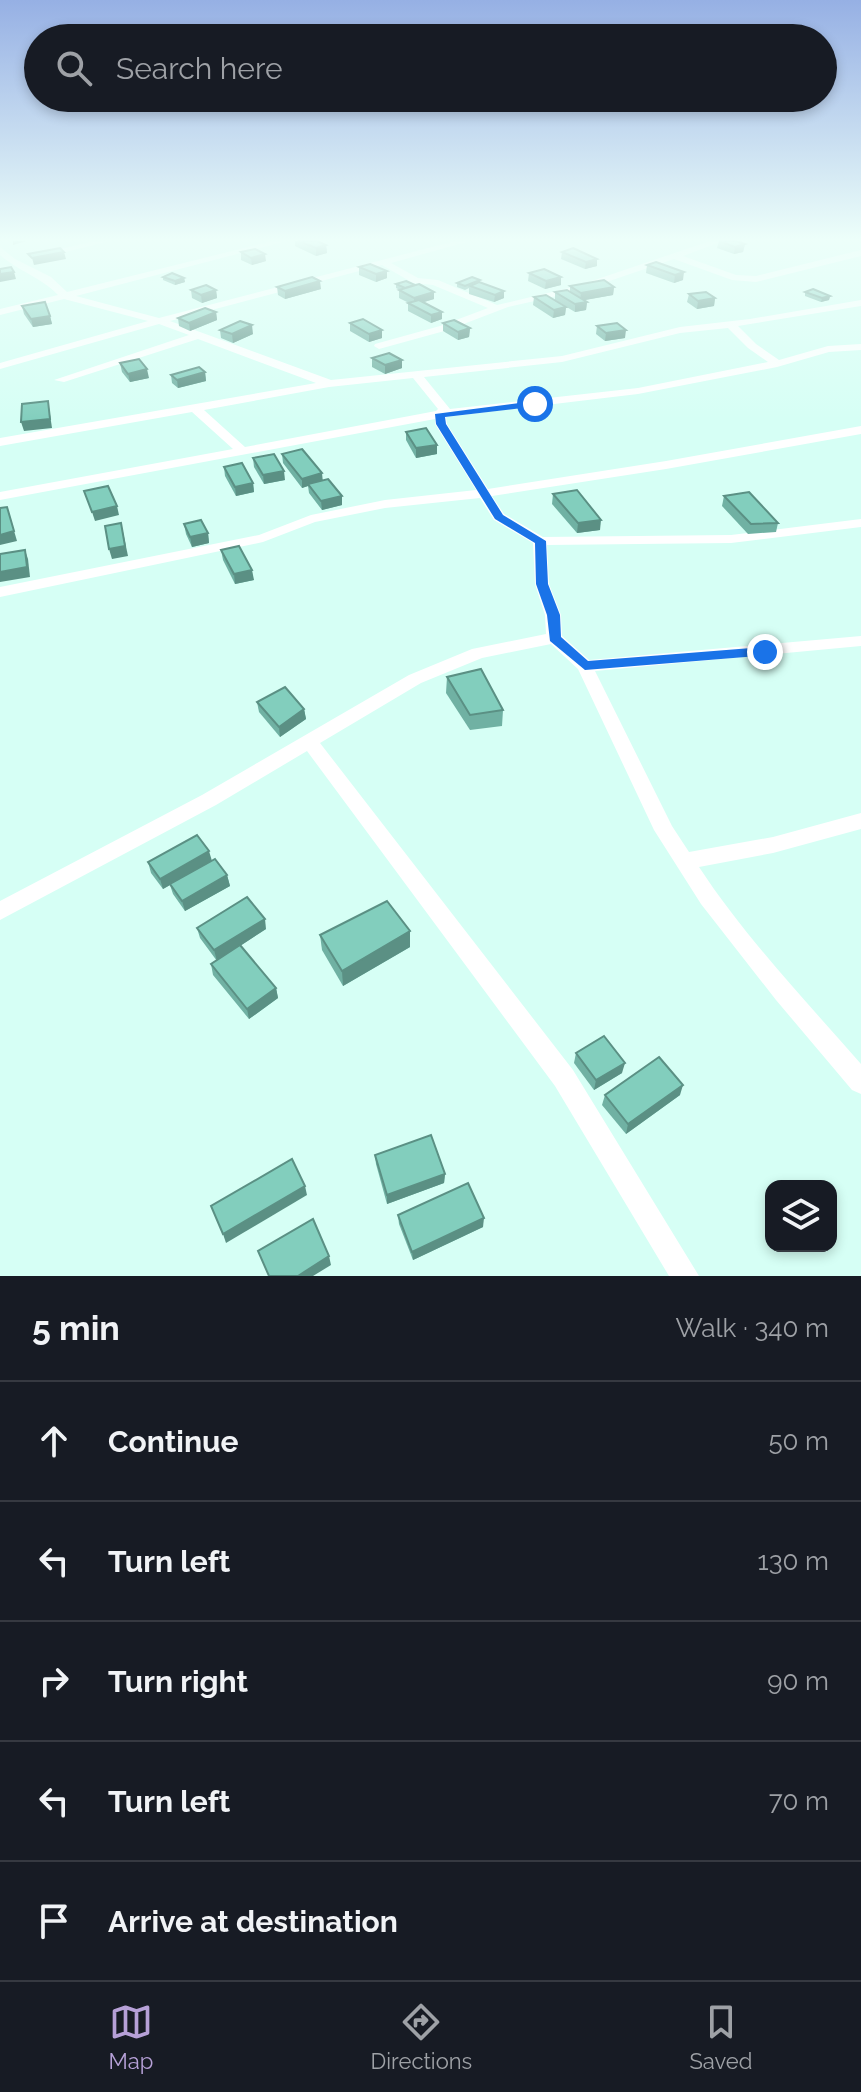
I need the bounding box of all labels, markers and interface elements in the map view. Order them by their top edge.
search box [24,24,837,112]
icon: search [52,46,96,90]
text: Search here [116,51,283,86]
route start [517,386,553,422]
route end [747,634,783,670]
map controls [765,1180,837,1252]
button: layers [765,1180,837,1252]
text: 5 min [32,1308,120,1348]
text: Walk · 340 m [675,1313,829,1343]
icon: ahead [32,1419,76,1463]
text: Continue [108,1424,239,1459]
text: 50 m [768,1426,829,1456]
icon: left [32,1539,76,1583]
text: Turn left [108,1544,230,1579]
text: 130 m [758,1546,829,1576]
icon: right [32,1659,76,1703]
text: Turn right [108,1664,248,1699]
text: 90 m [767,1666,829,1696]
icon: left [32,1779,76,1823]
text: Turn left [108,1784,230,1819]
text: 70 m [769,1786,829,1816]
icon: arrive [32,1899,76,1943]
text: Arrive at destination [108,1904,398,1939]
tab: Map [109,2000,153,2074]
tab: Directions [371,2000,472,2074]
tab: Saved [689,2000,752,2074]

